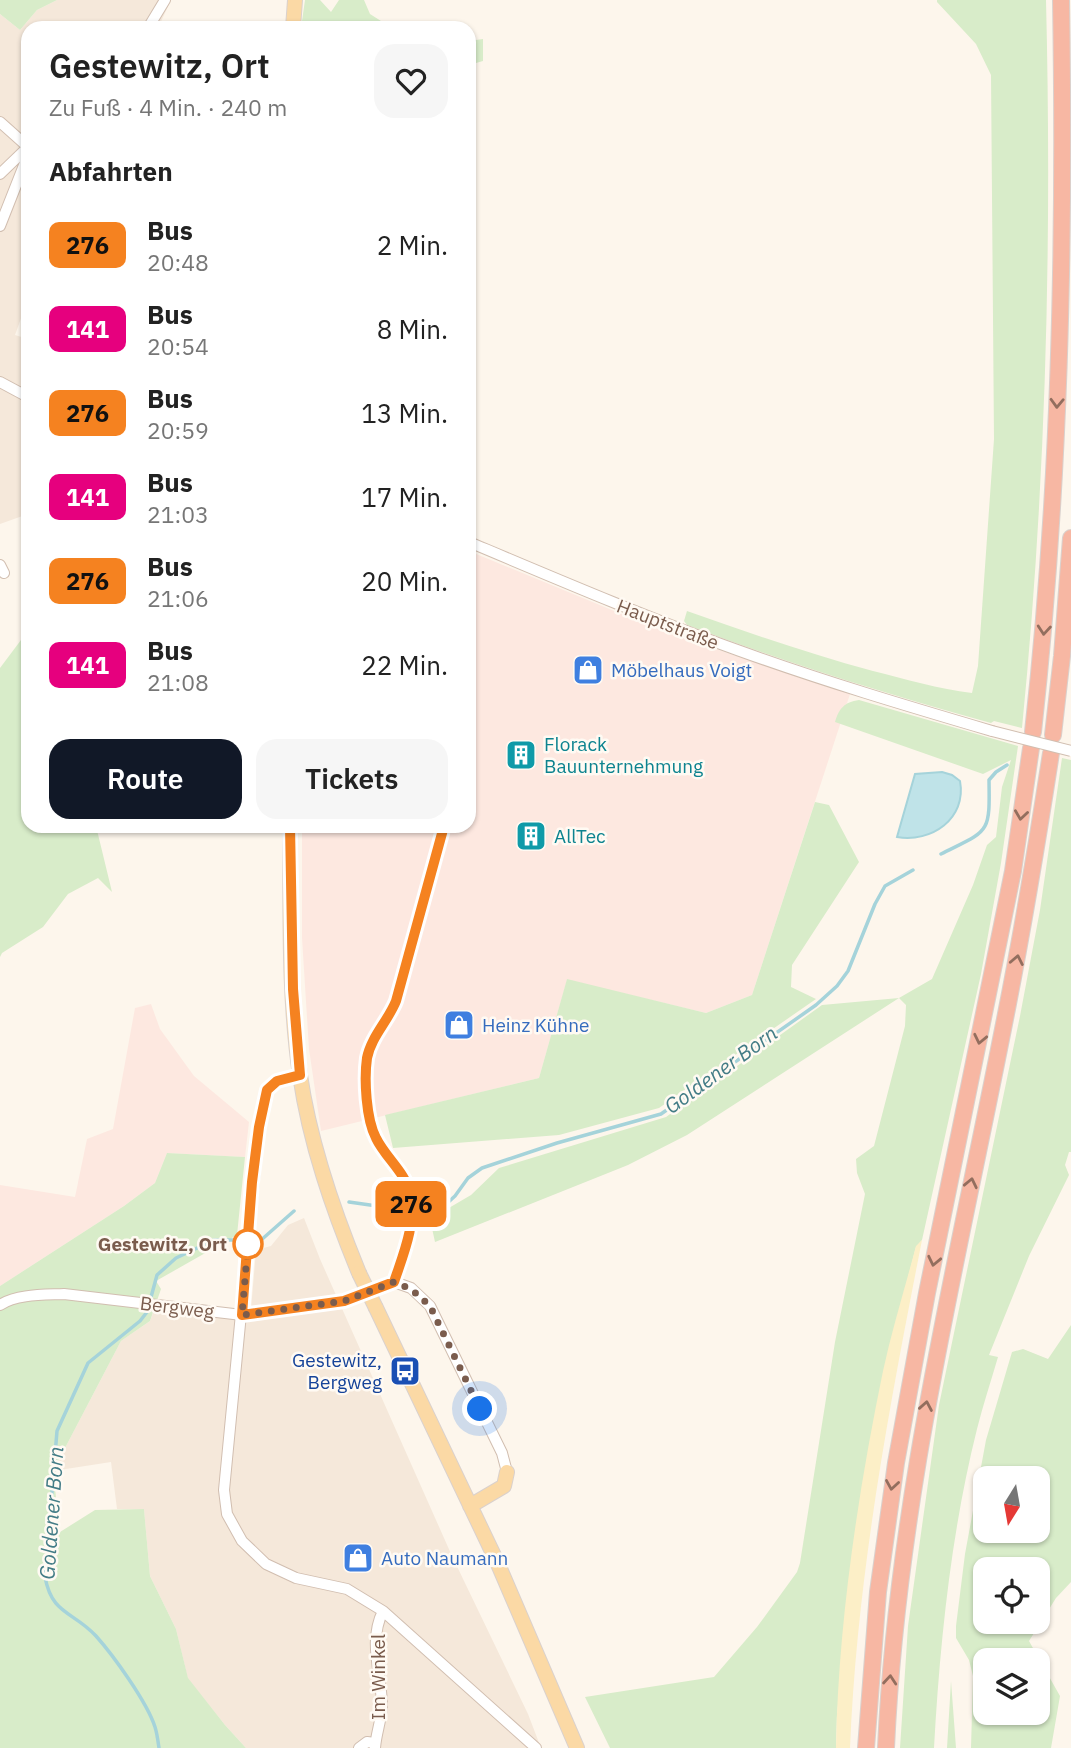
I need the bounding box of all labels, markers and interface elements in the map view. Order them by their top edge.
text: Gestewitz, Ort [49,44,270,87]
button: heart [374,44,448,118]
text: Zu Fuß · 4 Min. · 240 m [49,92,287,122]
text: Abfahrten [49,154,173,188]
text: Bus [147,213,193,247]
text: 2 Min. [377,228,448,262]
text: 276 [66,229,109,261]
text: 20:48 [147,247,209,277]
text: Bus [147,297,193,331]
text: 8 Min. [377,312,448,346]
text: 141 [66,313,109,345]
text: 20:54 [147,331,209,361]
text: Bus [147,381,193,415]
text: 13 Min. [361,396,448,430]
text: 276 [66,397,109,429]
one-way arrow [1050,398,1065,409]
text: 20:59 [147,415,209,445]
text: Bus [147,465,193,499]
text: 17 Min. [361,480,448,514]
text: 141 [66,481,109,513]
text: 21:03 [147,499,209,529]
text: Bus [147,549,193,583]
text: 20 Min. [361,564,448,598]
text: 276 [66,565,109,597]
text: 21:06 [147,583,209,613]
street label: Hauptstraße [614,594,722,654]
one-way arrow [1037,625,1052,636]
text: Bus [147,633,193,667]
text: 22 Min. [361,648,448,682]
text: 141 [66,649,109,681]
shop icon: Möbelhaus Voigt [571,653,605,687]
place label: Möbelhaus Voigt [611,658,752,682]
text: 21:08 [147,667,209,697]
place label: Florack Bauunternehmung [544,732,703,778]
building icon: Florack Bauunternehmung [504,738,538,772]
button: Route [49,739,242,819]
button: Tickets [256,739,448,819]
one-way arrow [1014,809,1029,821]
building icon: AllTec [514,819,548,853]
place label: AllTec [554,824,606,848]
one-way arrow [1008,954,1023,966]
shop icon: Heinz Kühne [442,1008,476,1042]
place label: Heinz Kühne [482,1013,589,1037]
water label: Goldener Born [658,1019,783,1120]
one-way arrow [974,1033,989,1045]
one-way arrow [963,1177,978,1189]
line badge: 276 [371,1181,451,1227]
text: 276 [389,1188,433,1220]
marker: Gestewitz, Ort [233,1229,263,1259]
place label: Gestewitz, Ort [98,1232,227,1256]
one-way arrow [927,1255,942,1267]
street label: Bergweg [139,1291,215,1323]
place label: Gestewitz, Bergweg [292,1348,382,1394]
bus stop icon: Gestewitz, Bergweg [388,1354,422,1388]
your location [462,1391,497,1426]
one-way arrow [918,1400,933,1412]
water label: Goldener Born [32,1445,70,1580]
north arrow [973,1466,1050,1544]
map controls [973,1466,1050,1725]
one-way arrow [885,1479,900,1491]
shop icon: Auto Naumann [341,1541,375,1575]
place label: Auto Naumann [381,1546,508,1570]
button: locate [973,1557,1050,1634]
street label: Im Winkel [366,1634,390,1720]
button: layers [973,1648,1050,1725]
one-way arrow [882,1674,897,1686]

